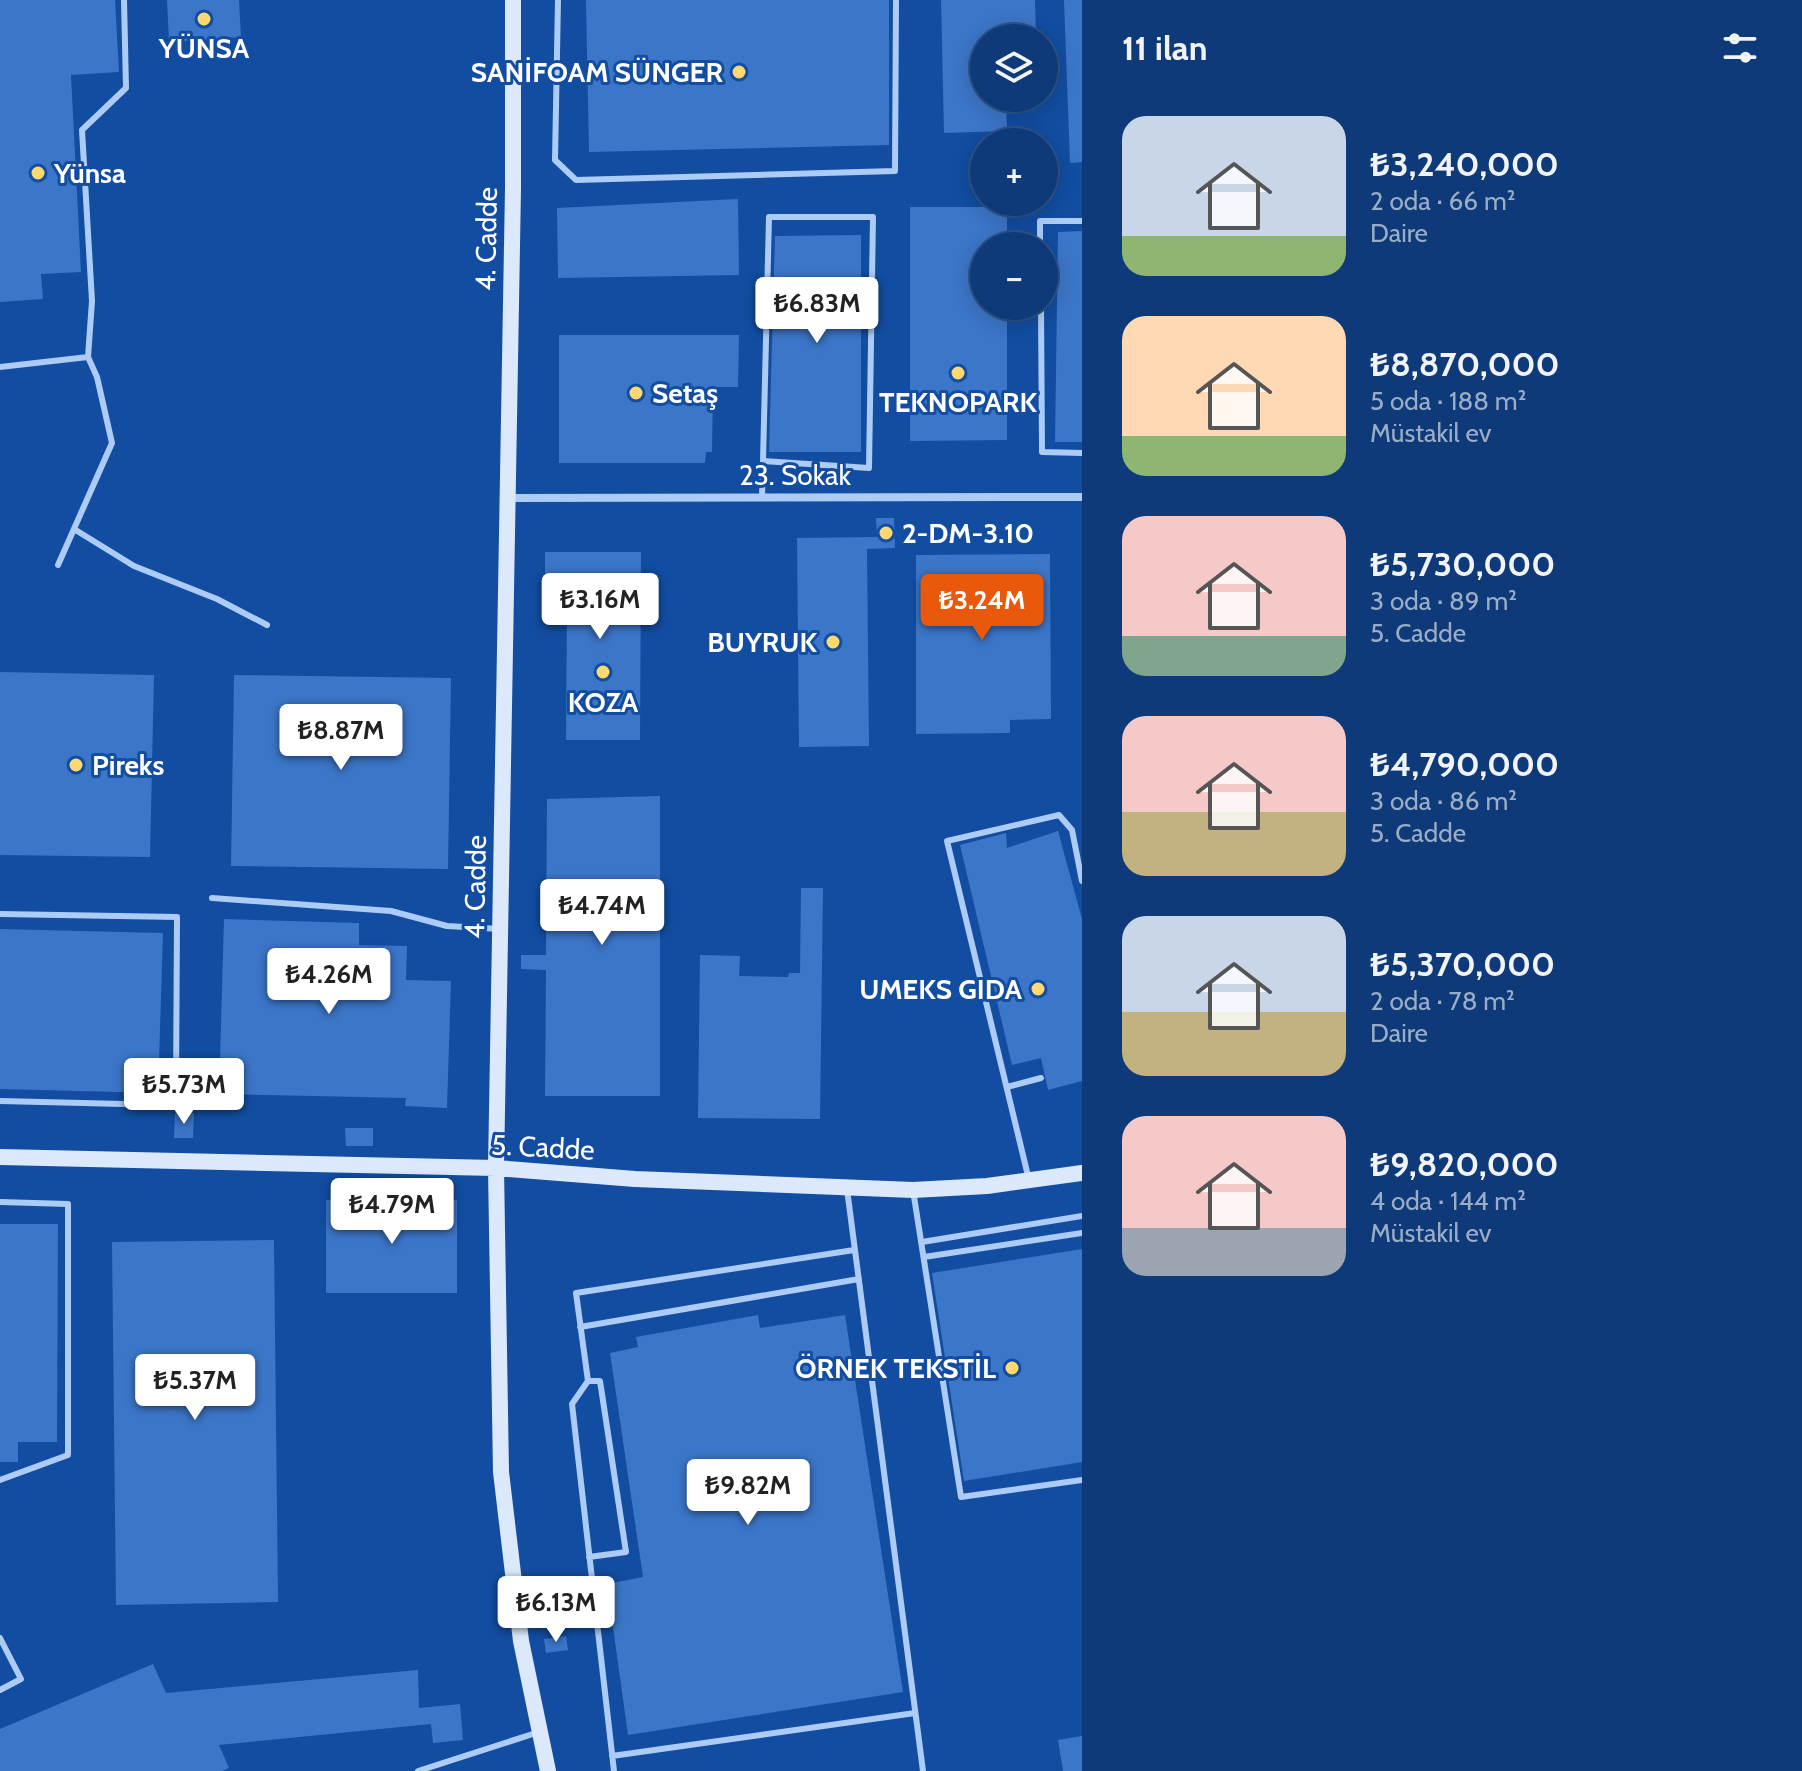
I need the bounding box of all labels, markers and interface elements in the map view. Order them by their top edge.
marker: YÜNSA [195,10,213,28]
map controls [970,24,1058,320]
button: layers [970,24,1058,112]
icon: filters [1718,26,1762,70]
text: 11 ilan [1122,27,1208,69]
place label: YÜNSA [158,31,250,65]
place label: SANİFOAM SÜNGER [471,55,723,89]
marker: SANİFOAM SÜNGER [730,63,748,81]
button: + [970,128,1058,216]
text: ₺3,240,000 [1370,143,1559,185]
icon: home [1186,148,1282,244]
place label: Yünsa [53,156,126,190]
marker: Yünsa [29,164,47,182]
text: 2 oda · 66 m² [1370,185,1515,217]
street label: 4. Cadde [468,187,504,291]
text: Daire [1370,217,1428,249]
button: − [970,232,1058,320]
pin: ₺6.83M [752,277,882,345]
text: ₺6.83M [773,287,861,319]
text: ₺8,870,000 [1370,343,1559,385]
icon: home [1186,348,1282,444]
marker: TEKNOPARK [949,364,967,382]
place label: Setaş [652,376,718,410]
marker: Setaş [627,384,645,402]
place label: TEKNOPARK [879,385,1038,419]
text: 5 oda · 188 m² [1370,385,1526,417]
text: Müstakil ev [1370,417,1492,449]
street label: 23. Sokak [739,458,851,492]
place label: 2-DM-3.10 [902,516,1034,550]
marker: 2-DM-3.10 [877,524,895,542]
text: ₺5,730,000 [1370,543,1555,585]
icon: home [1186,548,1282,644]
pin: ₺3.16M [535,573,665,641]
pin: ₺3.24M [917,574,1047,642]
text: ₺3.16M [560,583,640,615]
text: ₺3.24M [939,584,1025,616]
text: 3 oda · 89 m² [1370,585,1517,617]
text: 5. Cadde [1370,617,1466,649]
place label: BUYRUK [707,625,817,659]
marker: BUYRUK [824,633,842,651]
marker: KOZA [594,663,612,681]
place label: KOZA [568,685,639,719]
pin: ₺8.87M [276,704,406,772]
text: ₺8.87M [297,714,385,746]
text: ₺4,790,000 [1370,743,1559,785]
place label: Pireks [92,748,164,782]
icon: home [1186,748,1282,844]
marker: Pireks [67,756,85,774]
text: 3 oda · 86 m² [1370,785,1517,817]
text: 5. Cadde [1370,817,1466,849]
street label: 4. Cadde [457,835,493,939]
pin: ₺4.74M [537,879,667,947]
text: ₺4.74M [558,889,646,921]
text: ₺5,370,000 [1370,943,1555,985]
pin: ₺4.26M [264,948,394,1016]
icon: home [1186,948,1282,1044]
text: ₺4.26M [285,958,373,990]
place label: UMEKS GIDA [859,972,1022,1006]
marker: UMEKS GIDA [1029,980,1047,998]
text: 2 oda · 78 m² [1370,985,1515,1017]
text: Daire [1370,1017,1428,1049]
pin: ₺5.73M [119,1058,249,1126]
text: ₺5.73M [142,1068,226,1100]
street label: 5. Cadde [490,1127,596,1167]
text: ₺9,820,000 [1370,1143,1558,1185]
icon: home [1186,1148,1282,1244]
pin: ₺4.79M [327,1178,457,1246]
text: 4 oda · 144 m² [1370,1185,1526,1217]
text: ₺4.79M [349,1188,435,1220]
text: Müstakil ev [1370,1217,1492,1249]
place label: ÖRNEK TEKSTİL [795,1351,996,1385]
pin: ₺5.37M [130,1354,260,1422]
marker: ÖRNEK TEKSTİL [1003,1359,1021,1377]
text: ₺5.37M [153,1364,237,1396]
pin: ₺9.82M [683,1459,813,1527]
text: ₺9.82M [705,1469,791,1501]
pin: ₺6.13M [491,1576,621,1644]
text: ₺6.13M [516,1586,596,1618]

